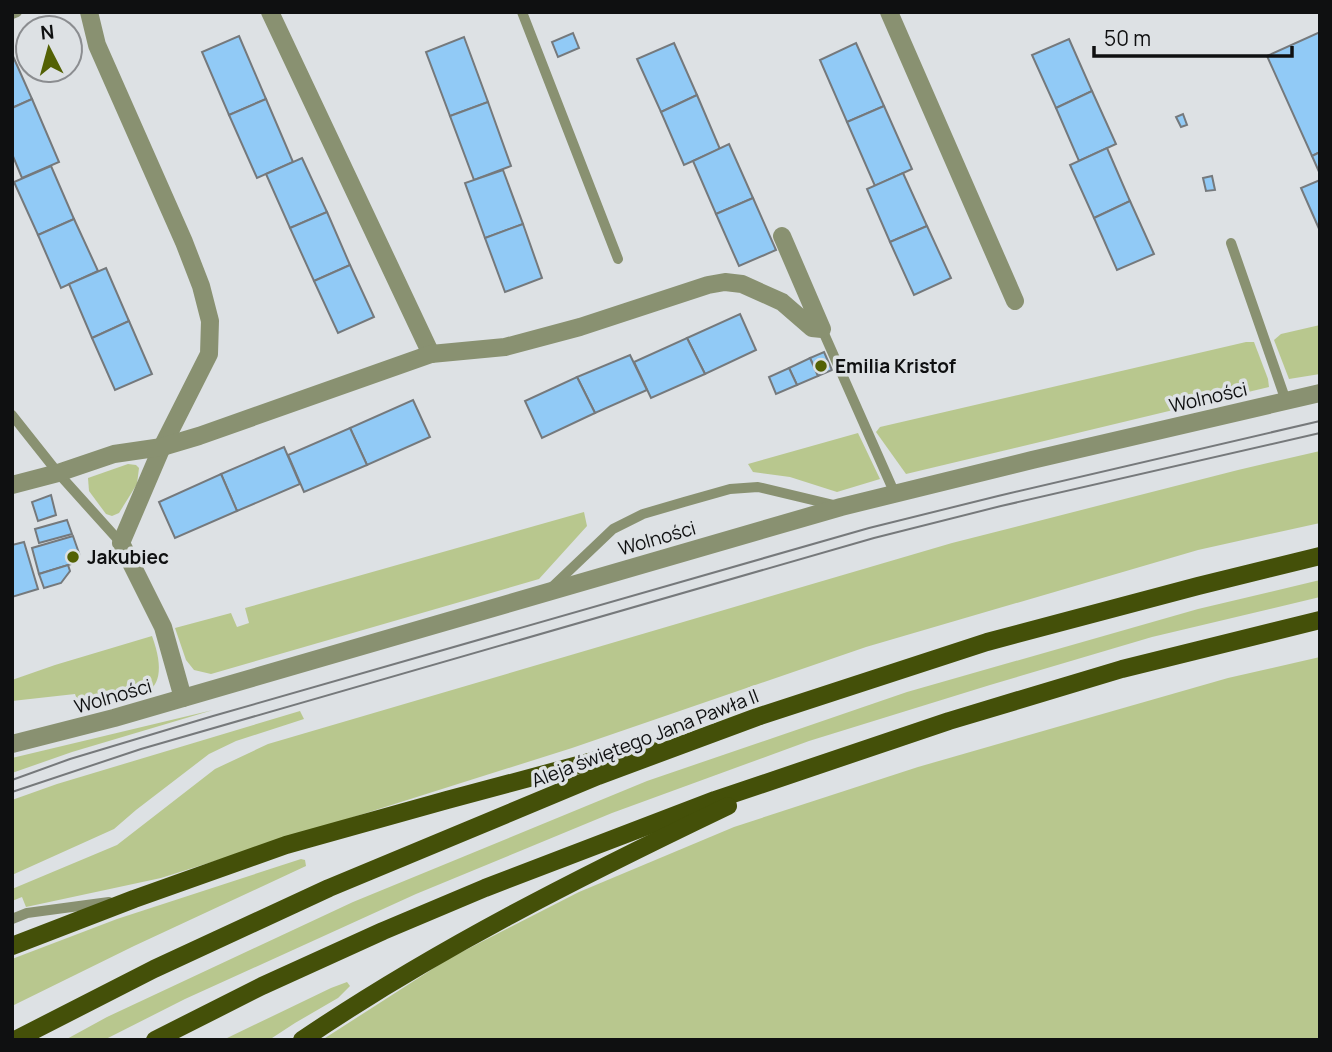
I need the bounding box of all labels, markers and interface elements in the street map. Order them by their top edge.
north arrow [14,14,84,84]
scale bar [1094,14,1292,58]
text: N [39,18,55,46]
text: 50 m [1104,24,1151,52]
place label: Emilia Kristof [835,353,956,379]
marker: Emilia Kristof [813,358,829,374]
street label: Wolności [1166,375,1250,419]
street label: Wolności [615,515,699,561]
place label: Jakubiec [87,544,169,570]
marker: Jakubiec [65,549,81,565]
street label: Wolności [71,673,155,719]
street label: Aleja świętego Jana Pawła II [528,683,762,793]

